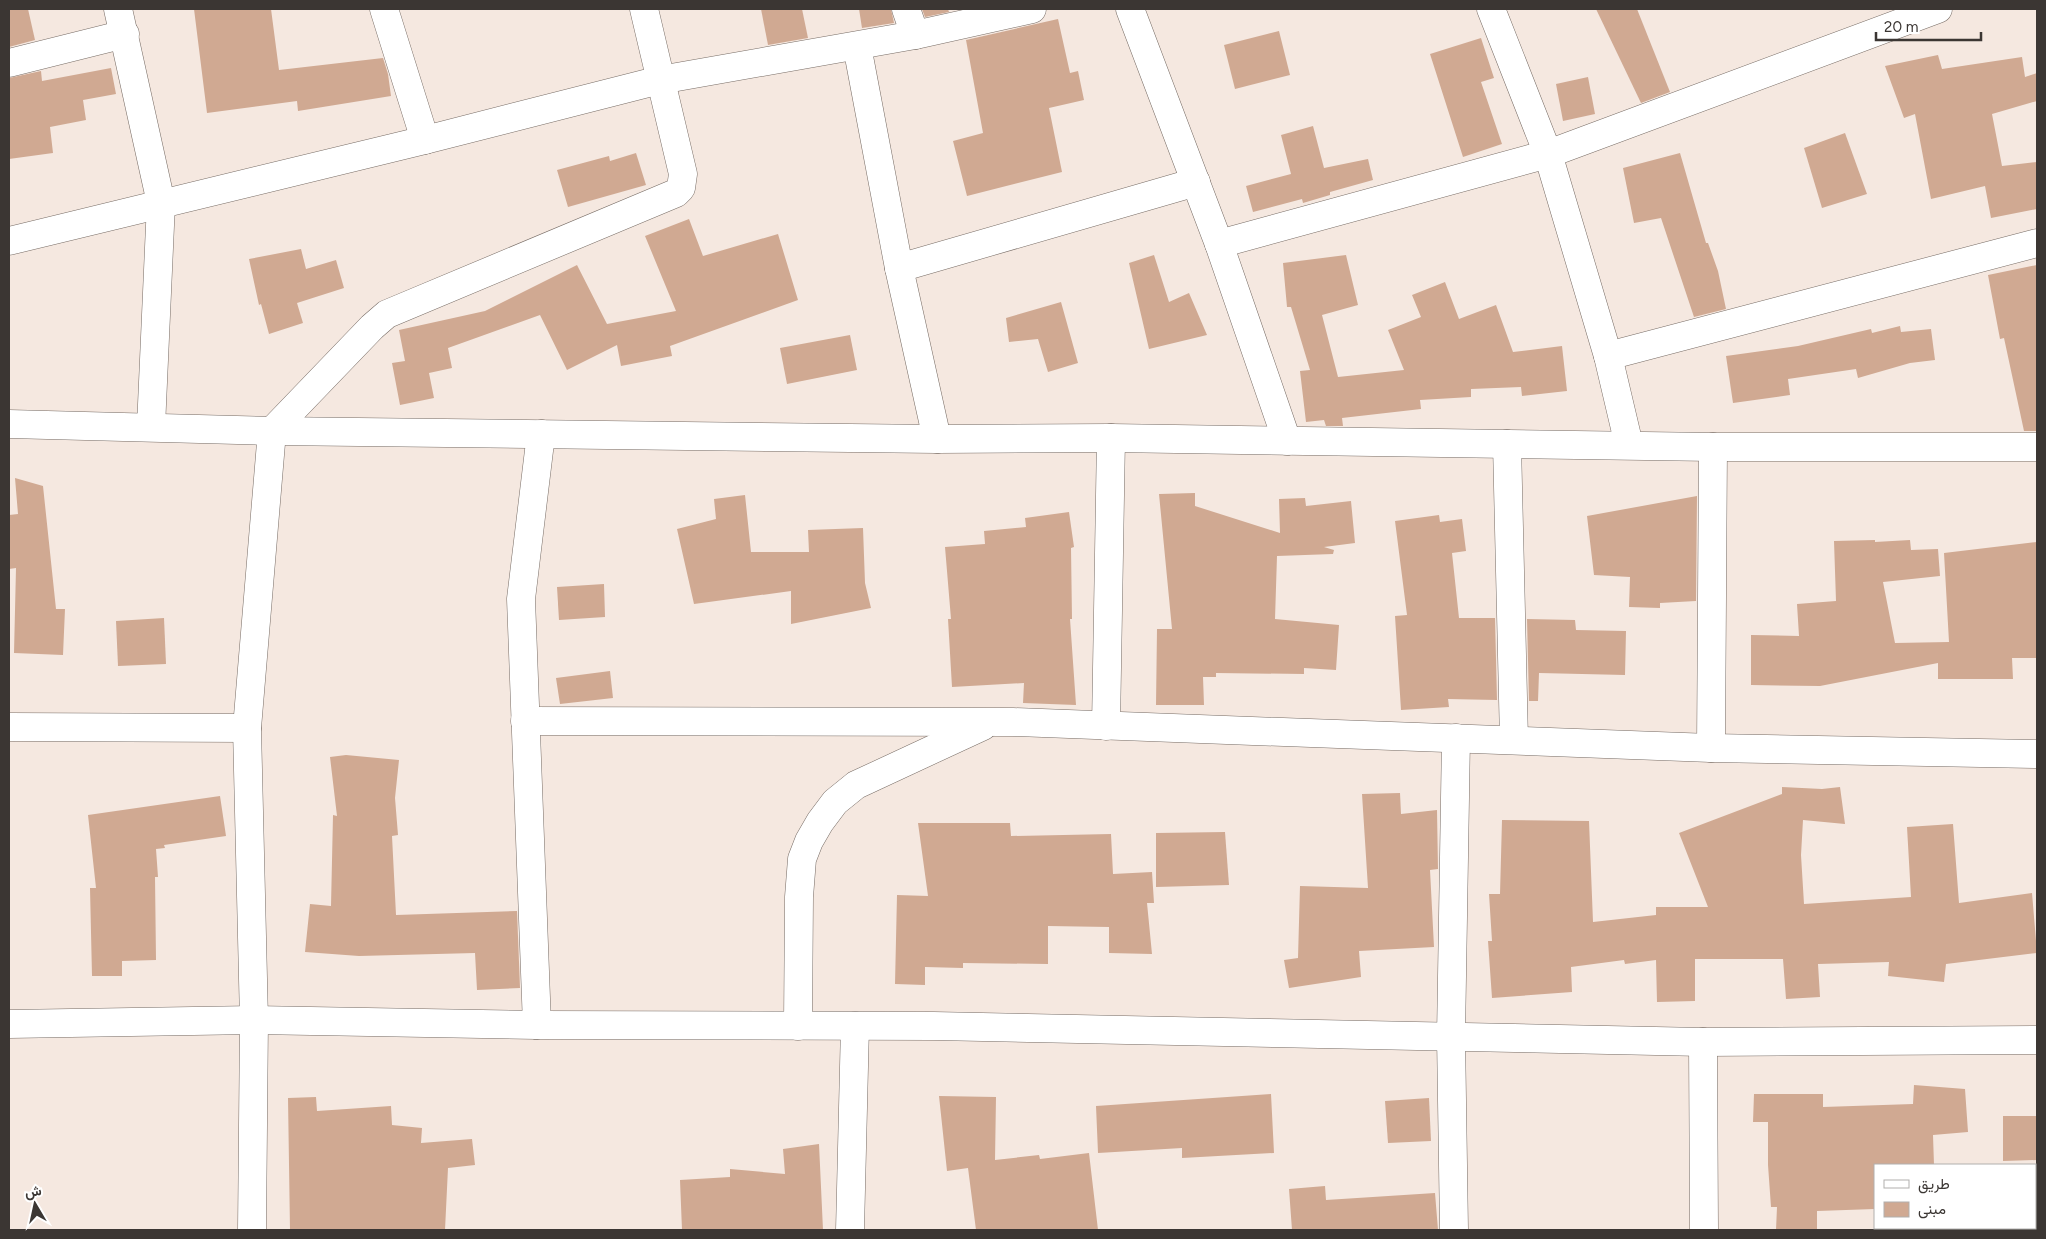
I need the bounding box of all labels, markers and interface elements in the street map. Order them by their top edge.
scale bar [1876,10,1981,42]
text: 20 m [1884,18,1918,36]
legend [1874,1164,2036,1229]
text: طريق [1918,1175,1950,1194]
north arrow [10,1179,60,1229]
text: ش [23,1182,43,1201]
text: مبنى [1918,1200,1946,1219]

